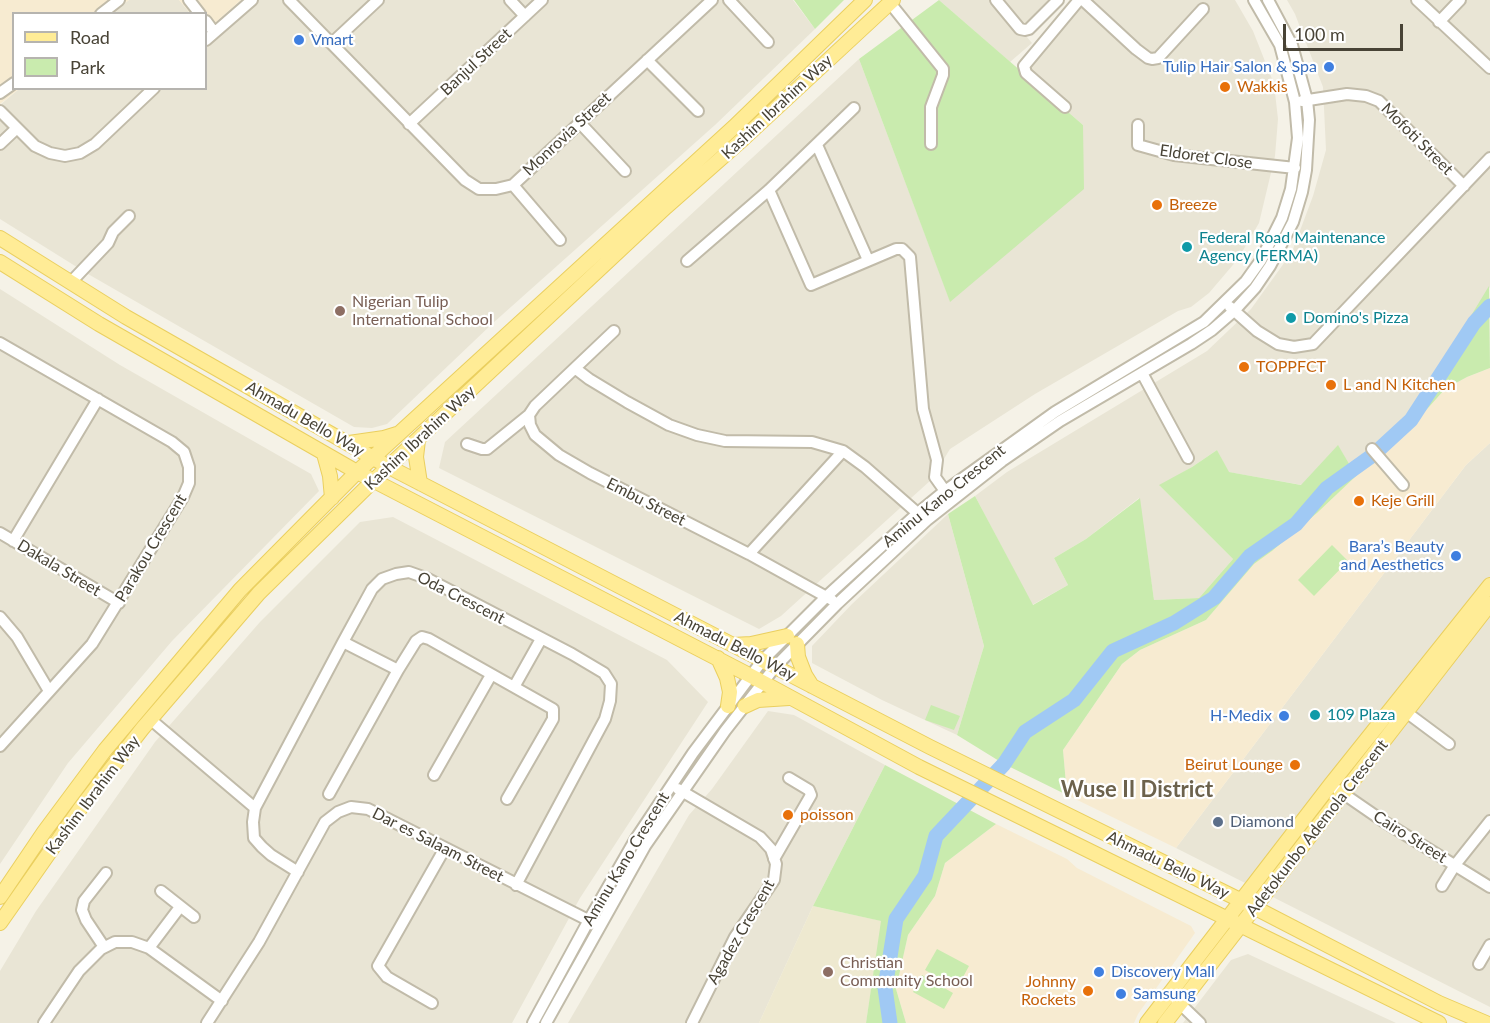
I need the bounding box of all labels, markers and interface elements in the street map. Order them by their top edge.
legend [12,12,207,90]
scale bar [1286,12,1406,50]
text: 100 m [1294,23,1345,45]
street label: Banjul Street [437,24,515,100]
text: Road [70,26,110,48]
place label: Vmart [311,30,354,50]
marker: Vmart [292,33,306,47]
street label: Kashim Ibrahim Way [718,51,836,163]
text: Park [70,56,105,78]
place label: Tulip Hair Salon & Spa [1163,57,1317,77]
marker: Tulip Hair Salon & Spa [1322,60,1336,74]
place label: Wakkis [1237,77,1288,97]
marker: Wakkis [1218,80,1232,94]
street label: Monrovia Street [519,88,615,180]
street label: Mofoti Street [1377,99,1457,179]
street label: Eldoret Close [1158,141,1254,173]
place label: Breeze [1169,195,1217,215]
marker: Breeze [1150,198,1164,212]
place label: Federal Road Maintenance Agency (FERMA) [1199,228,1385,266]
marker: Federal Road Maintenance Agency (FERMA) [1180,240,1194,254]
place label: Nigerian Tulip International School [352,292,493,330]
marker: Nigerian Tulip International School [333,304,347,318]
place label: Domino's Pizza [1303,308,1409,328]
marker: Domino's Pizza [1284,311,1298,325]
place label: TOPPFCT [1256,357,1326,377]
marker: TOPPFCT [1237,360,1251,374]
place label: L and N Kitchen [1343,375,1456,395]
street label: Ahmadu Bello Way [242,377,368,461]
marker: L and N Kitchen [1324,378,1338,392]
street label: Kashim Ibrahim Way [361,382,479,494]
street label: Aminu Kano Crescent [879,441,1009,551]
street label: Embu Street [603,474,689,530]
street label: Parakou Crescent [111,490,191,606]
place label: Keje Grill [1371,491,1435,511]
marker: Keje Grill [1352,494,1366,508]
street label: Dakala Street [14,536,104,600]
place label: Bara’s Beauty and Aesthetics [1341,537,1444,575]
marker: Bara’s Beauty and Aesthetics [1449,549,1463,563]
street label: Oda Crescent [414,568,508,628]
street label: Ahmadu Bello Way [671,607,799,685]
place label: 109 Plaza [1327,705,1395,725]
place label: H-Medix [1210,706,1272,726]
marker: 109 Plaza [1308,708,1322,722]
marker: H-Medix [1277,709,1291,723]
street label: Kashim Ibrahim Way [42,732,144,858]
street label: Adetokunbo Ademola Crescent [1242,736,1392,920]
place label: Beirut Lounge [1185,755,1283,775]
marker: Beirut Lounge [1288,758,1302,772]
district label: Wuse II District [1061,777,1213,803]
street label: Aminu Kano Crescent [579,789,673,929]
street label: Dar es Salaam Street [369,804,507,886]
place label: poisson [800,805,854,825]
street label: Cairo Street [1370,807,1450,867]
marker: poisson [781,808,795,822]
place label: Diamond [1230,812,1294,832]
marker: Diamond [1211,815,1225,829]
street label: Ahmadu Bello Way [1104,827,1232,903]
street label: Agadez Crescent [703,876,779,988]
place label: Christian Community School [840,953,973,991]
place label: Discovery Mall [1111,962,1215,982]
marker: Christian Community School [821,965,835,979]
marker: Discovery Mall [1092,965,1106,979]
place label: Johnny Rockets [1021,972,1076,1010]
marker: Johnny Rockets [1081,984,1095,998]
place label: Samsung [1133,984,1196,1004]
marker: Samsung [1114,987,1128,1001]

